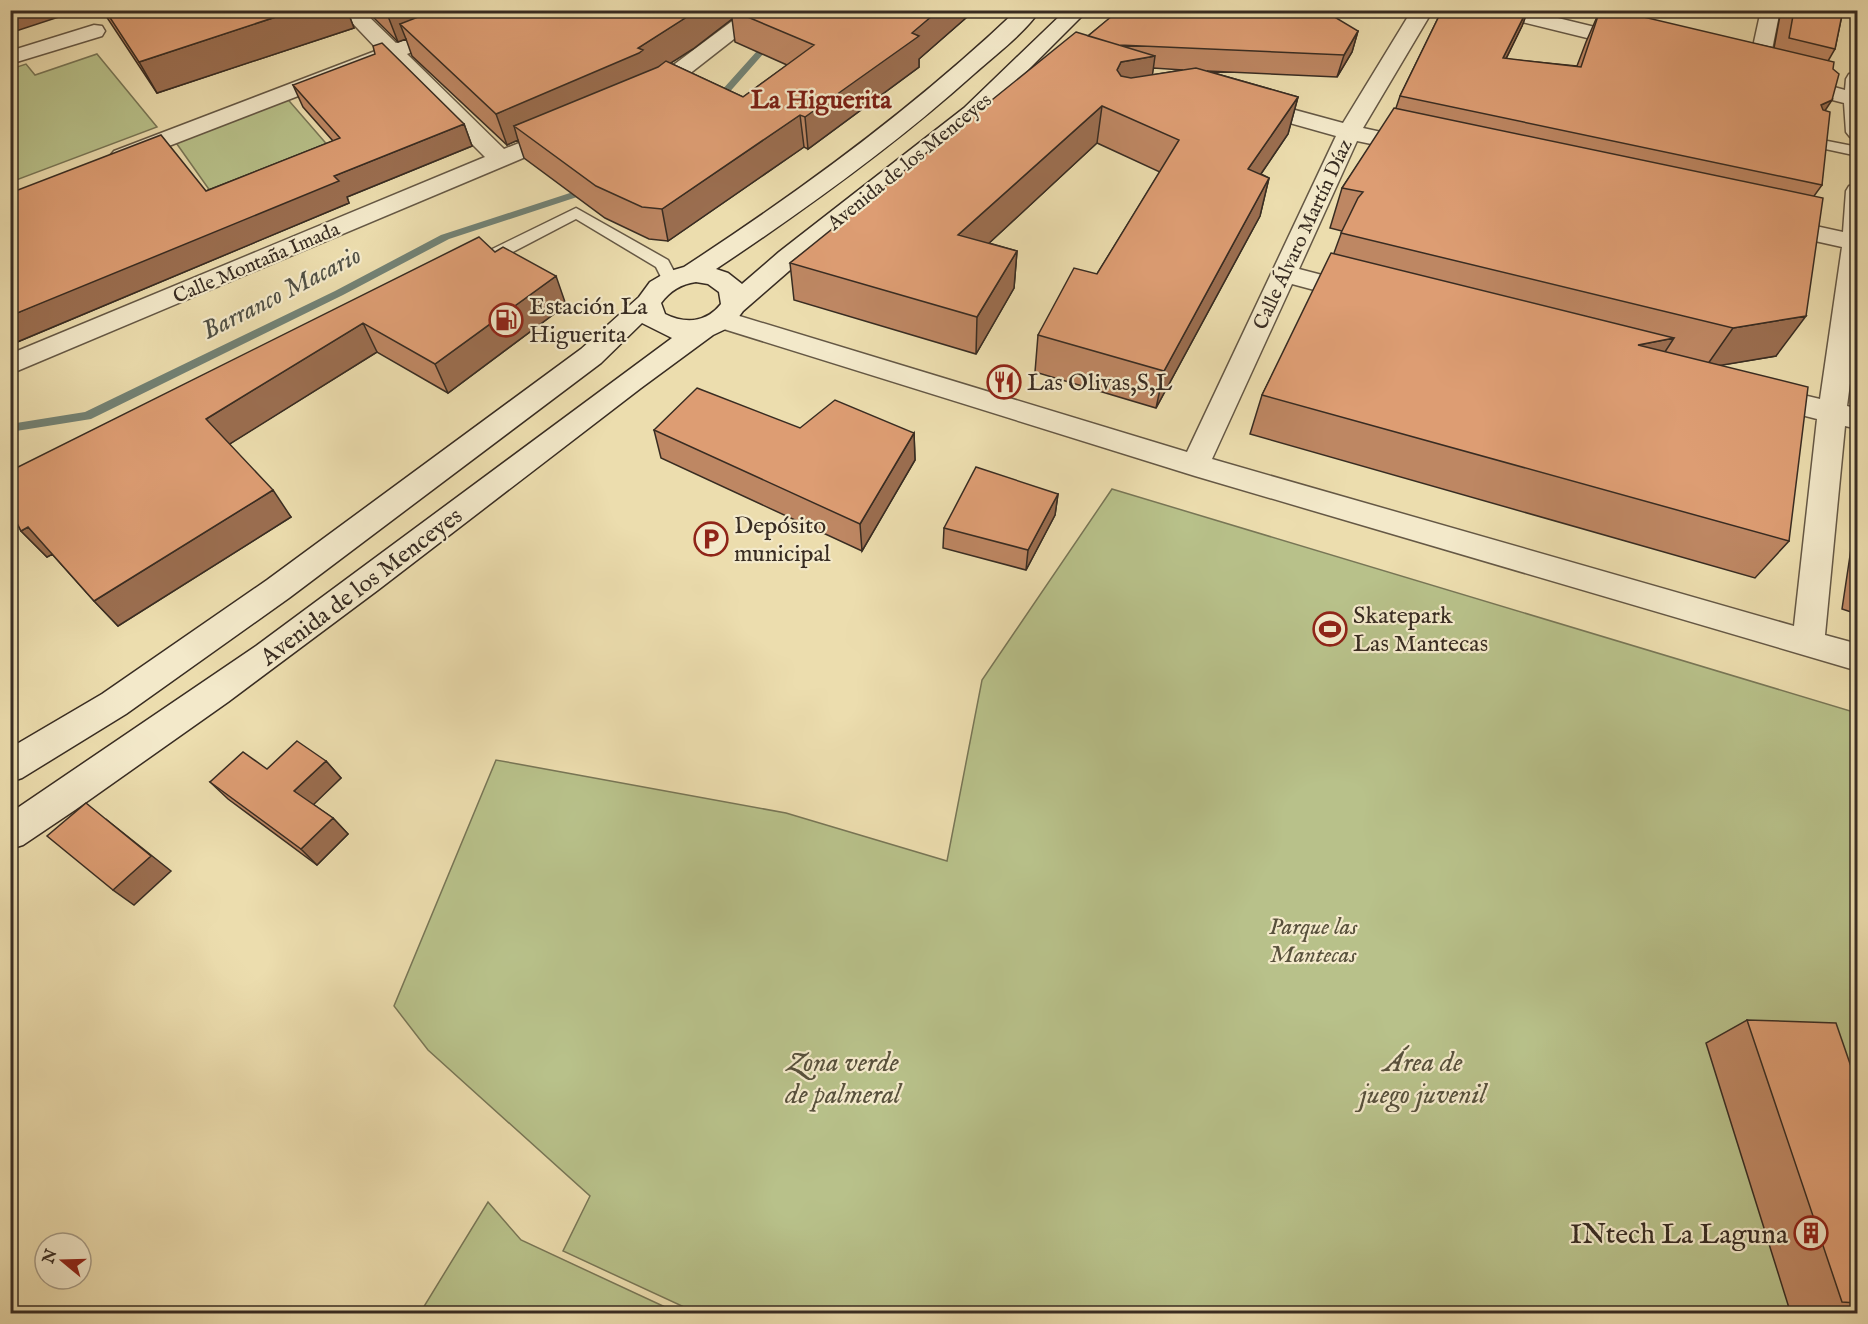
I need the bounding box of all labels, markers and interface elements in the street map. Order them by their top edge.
district label: La Higuerita [751,84,892,117]
street label: Avenida de los Menceyes [822,88,997,237]
street label: Calle Álvaro Martín Díaz [1248,135,1359,334]
street label: Calle Montaña Imada [170,217,344,310]
water label: Barranco Macario [196,239,367,348]
place label: Estación La Higuerita [529,292,648,351]
fuel station icon: Estación La Higuerita [488,302,524,338]
restaurant icon: Las Olivas,S,L [986,364,1022,400]
place label: Las Olivas,S,L [1027,368,1173,399]
street label: Avenida de los Menceyes [254,501,469,674]
place label: Depósito municipal [734,511,831,570]
parking icon: Depósito municipal [693,521,729,557]
place label: Skatepark Las Mantecas [1353,601,1488,660]
sports icon: Skatepark Las Mantecas [1312,611,1348,647]
park label: Parque las Mantecas [1269,912,1359,971]
park label: Área de juego juvenil [1355,1045,1489,1113]
park label: Zona verde de palmeral [784,1046,903,1113]
building icon: INtech La Laguna [1793,1215,1829,1251]
place label: INtech La Laguna [1570,1218,1789,1253]
north arrow [33,1231,93,1291]
text: N [39,1247,62,1268]

